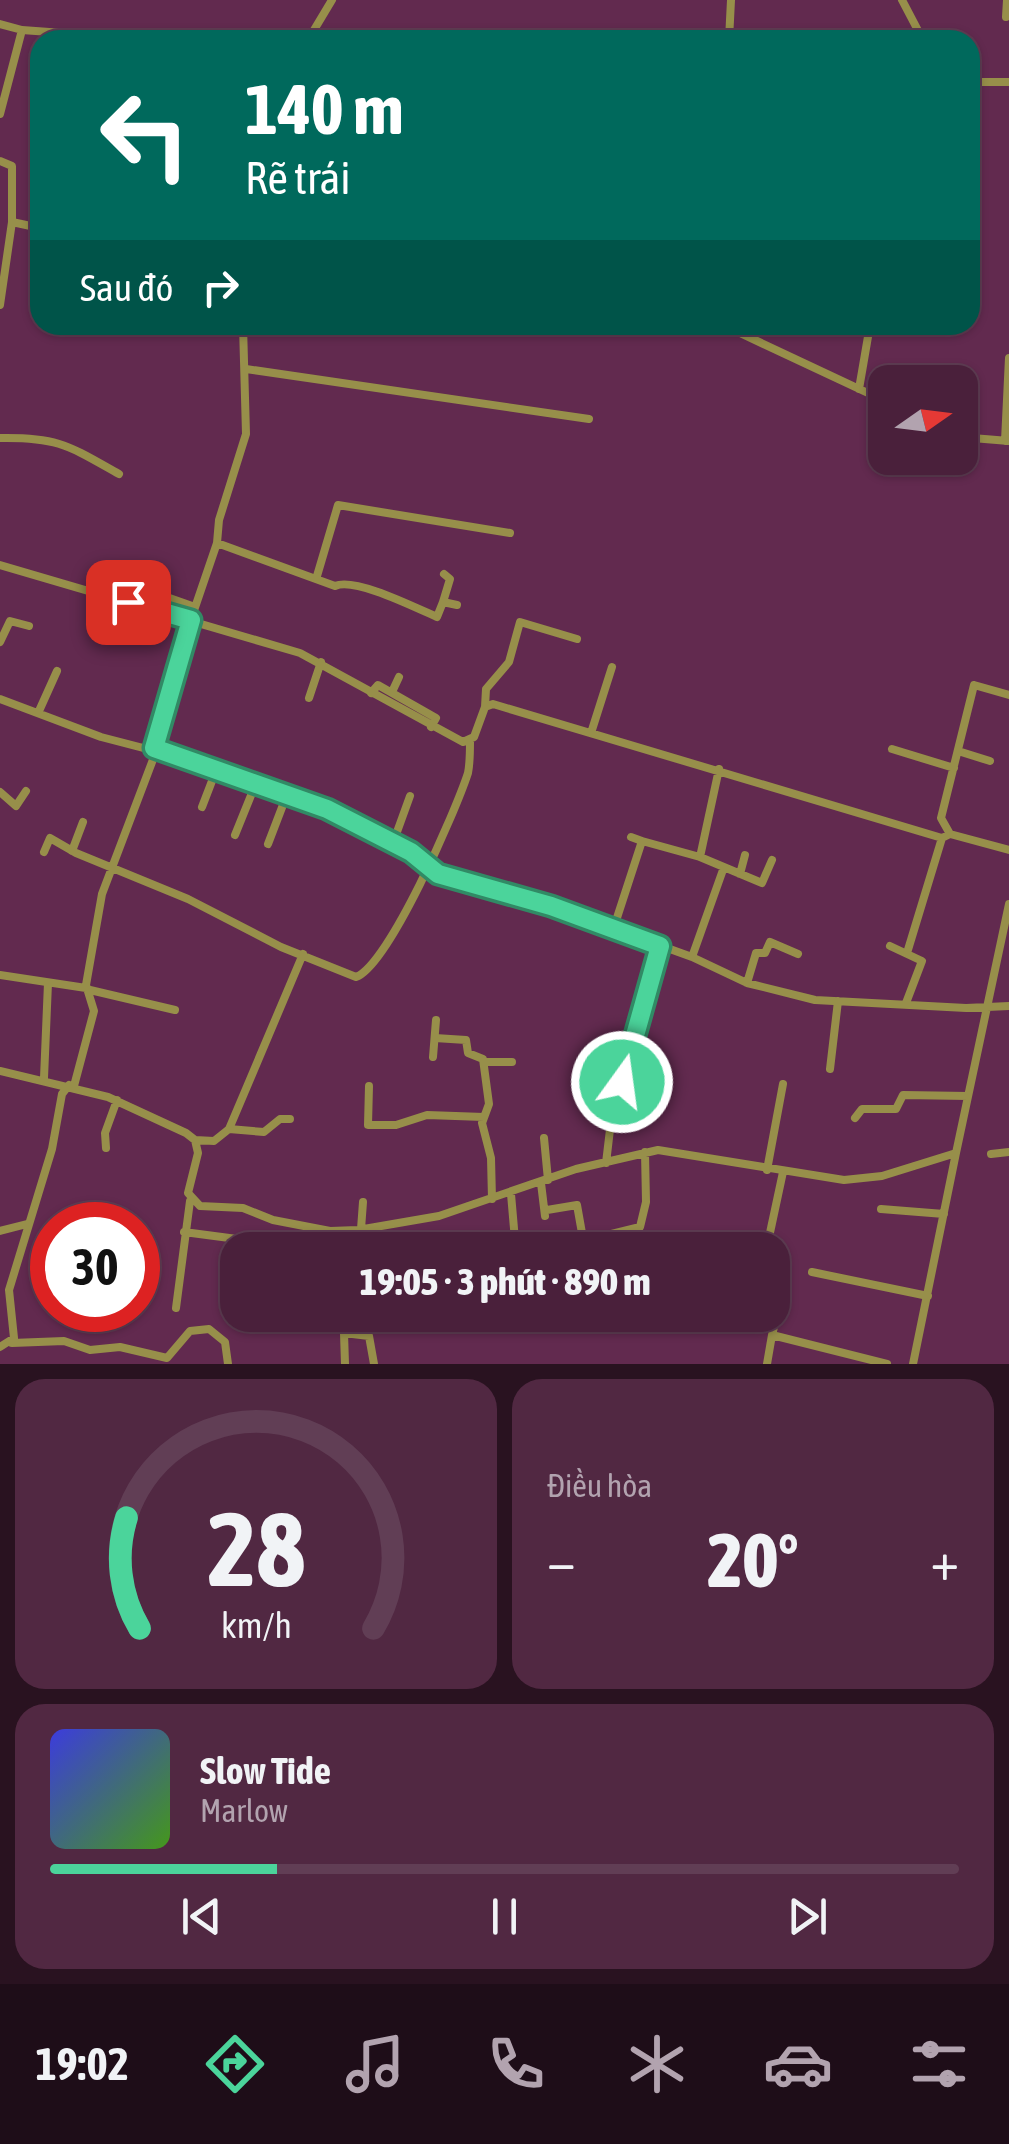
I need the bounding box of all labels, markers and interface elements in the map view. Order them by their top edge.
text: 140 m [245,69,404,149]
icon: left [80,70,210,200]
text: Rẽ trái [245,152,351,204]
icon: right [193,260,248,315]
text: Sau đó [80,266,173,309]
north arrow [868,365,978,475]
map controls [868,365,978,475]
pin [86,560,171,645]
icon: arrive [101,575,156,630]
position arrow [570,1030,674,1134]
speed limit sign: 30 [30,1202,160,1332]
text: 19:05 · 3 phút · 890 m [359,1260,651,1303]
text: Điều hòa [547,1467,652,1504]
text: 28 [207,1489,305,1608]
text: 20° [707,1517,799,1603]
text: − [547,1529,576,1592]
text: + [930,1529,959,1592]
text: km/h [221,1605,291,1646]
text: Slow Tide [200,1749,331,1792]
text: Marlow [200,1792,288,1829]
icon: previous [174,1889,229,1944]
icon: pause [477,1889,532,1944]
icon: next [780,1889,835,1944]
icon: directions [200,2029,270,2099]
icon: music [340,2029,410,2099]
icon: phone [481,2029,551,2099]
icon: climate [622,2029,692,2099]
icon: car [763,2029,833,2099]
icon: filters [904,2029,974,2099]
text: 19:02 [35,2038,129,2090]

